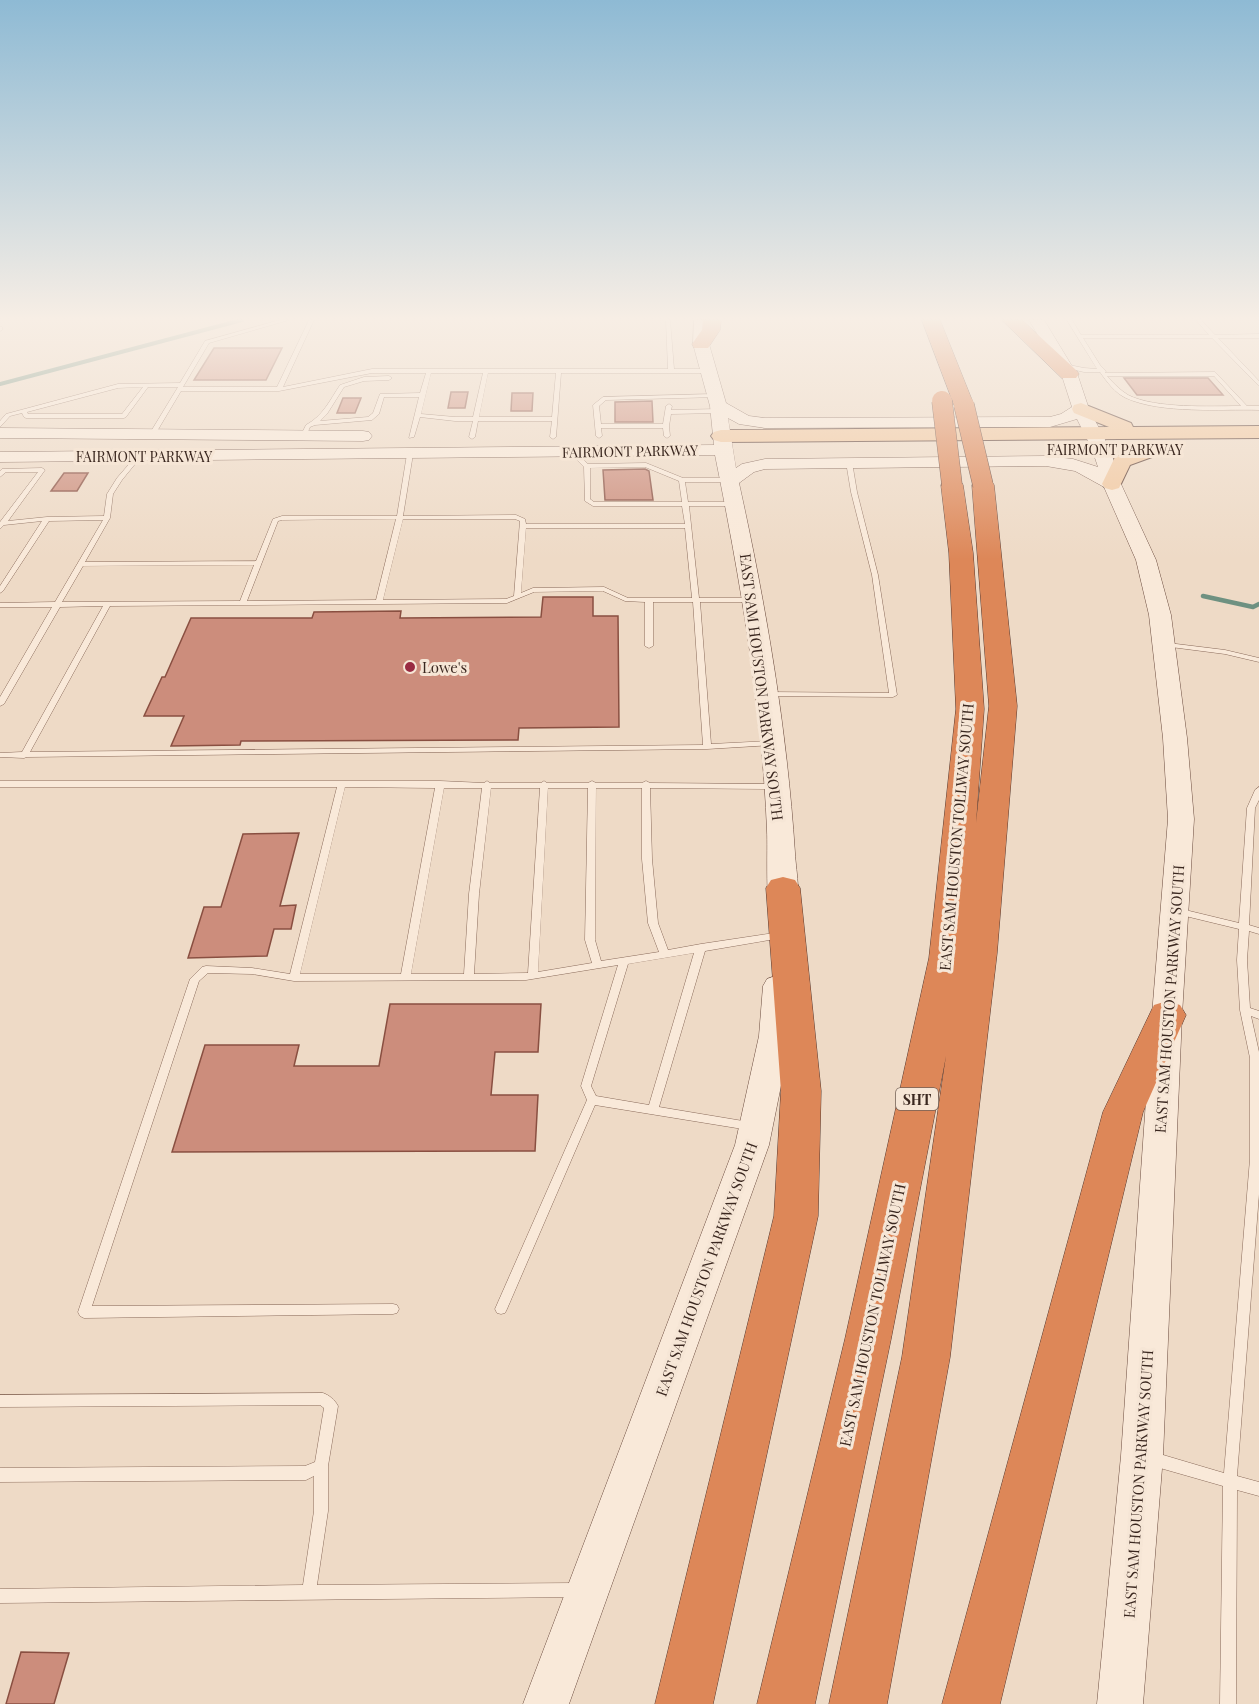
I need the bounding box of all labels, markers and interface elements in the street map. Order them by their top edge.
street label: FAIRMONT PARKWAY [562,440,699,462]
street label: FAIRMONT PARKWAY [1047,440,1184,459]
street label: FAIRMONT PARKWAY [76,447,213,466]
street label: EAST SAM HOUSTON PARKWAY SOUTH [736,552,788,822]
place label: Lowe's [422,657,467,677]
marker: Lowe's [403,660,417,674]
street label: EAST SAM HOUSTON TOLLWAY SOUTH [934,702,978,972]
street label: EAST SAM HOUSTON PARKWAY SOUTH [1150,864,1188,1134]
road number: SHT [896,1088,938,1110]
street label: EAST SAM HOUSTON PARKWAY SOUTH [651,1139,761,1399]
street label: EAST SAM HOUSTON TOLLWAY SOUTH [834,1182,910,1448]
street label: EAST SAM HOUSTON PARKWAY SOUTH [1119,1349,1157,1619]

